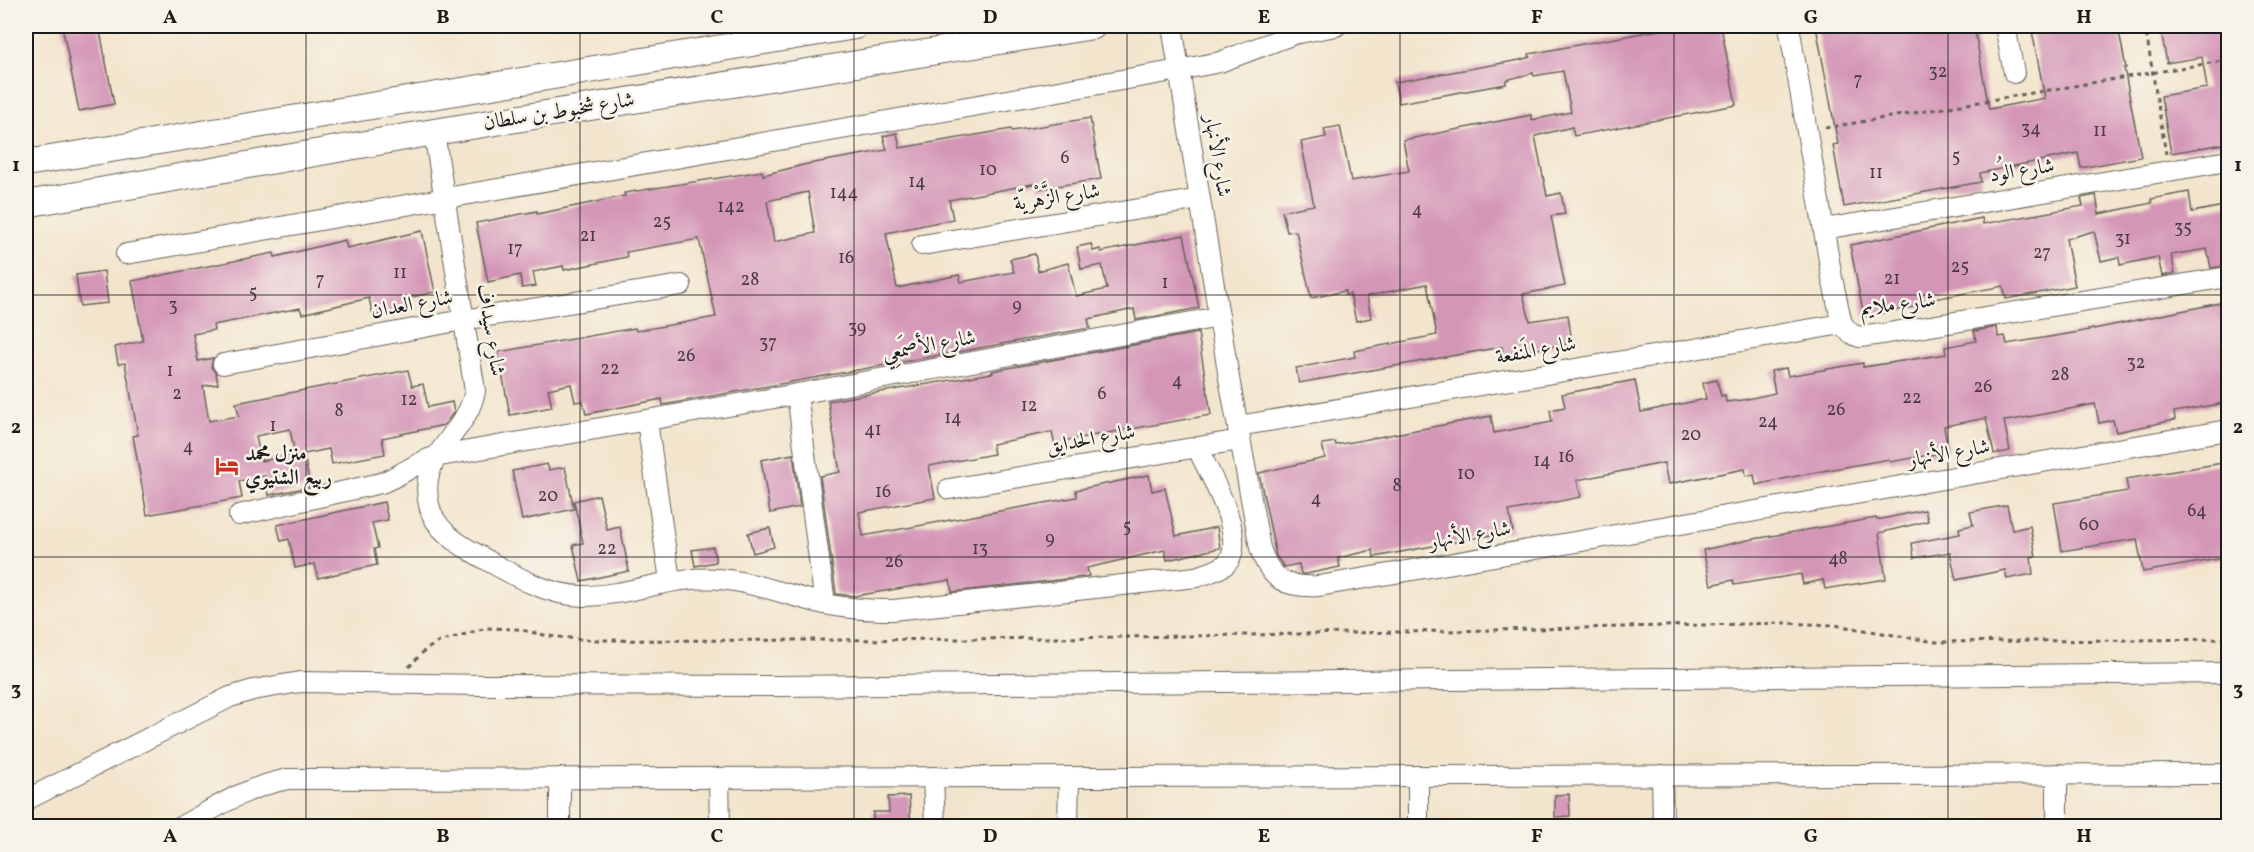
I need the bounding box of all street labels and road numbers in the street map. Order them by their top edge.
street label: شارع شخبوط بن سلطان [481,86,637,140]
street label: شارع الأنهار [1194,110,1240,200]
street label: شارع الوُد [1987,147,2057,192]
street label: شارع الزَّهْريّة [1011,172,1103,221]
street label: شارع سيداف [466,282,512,378]
street label: شارع العدان [369,284,456,328]
street label: شارع ملايم [1859,286,1938,326]
street label: شارع الأصمَعِي [880,322,979,371]
street label: شارع المَنفعة [1493,328,1579,374]
street label: شارع الحدايق [1044,418,1138,464]
street label: شارع الأنهار [1903,431,1993,478]
street label: شارع الأنهار [1424,513,1514,560]

